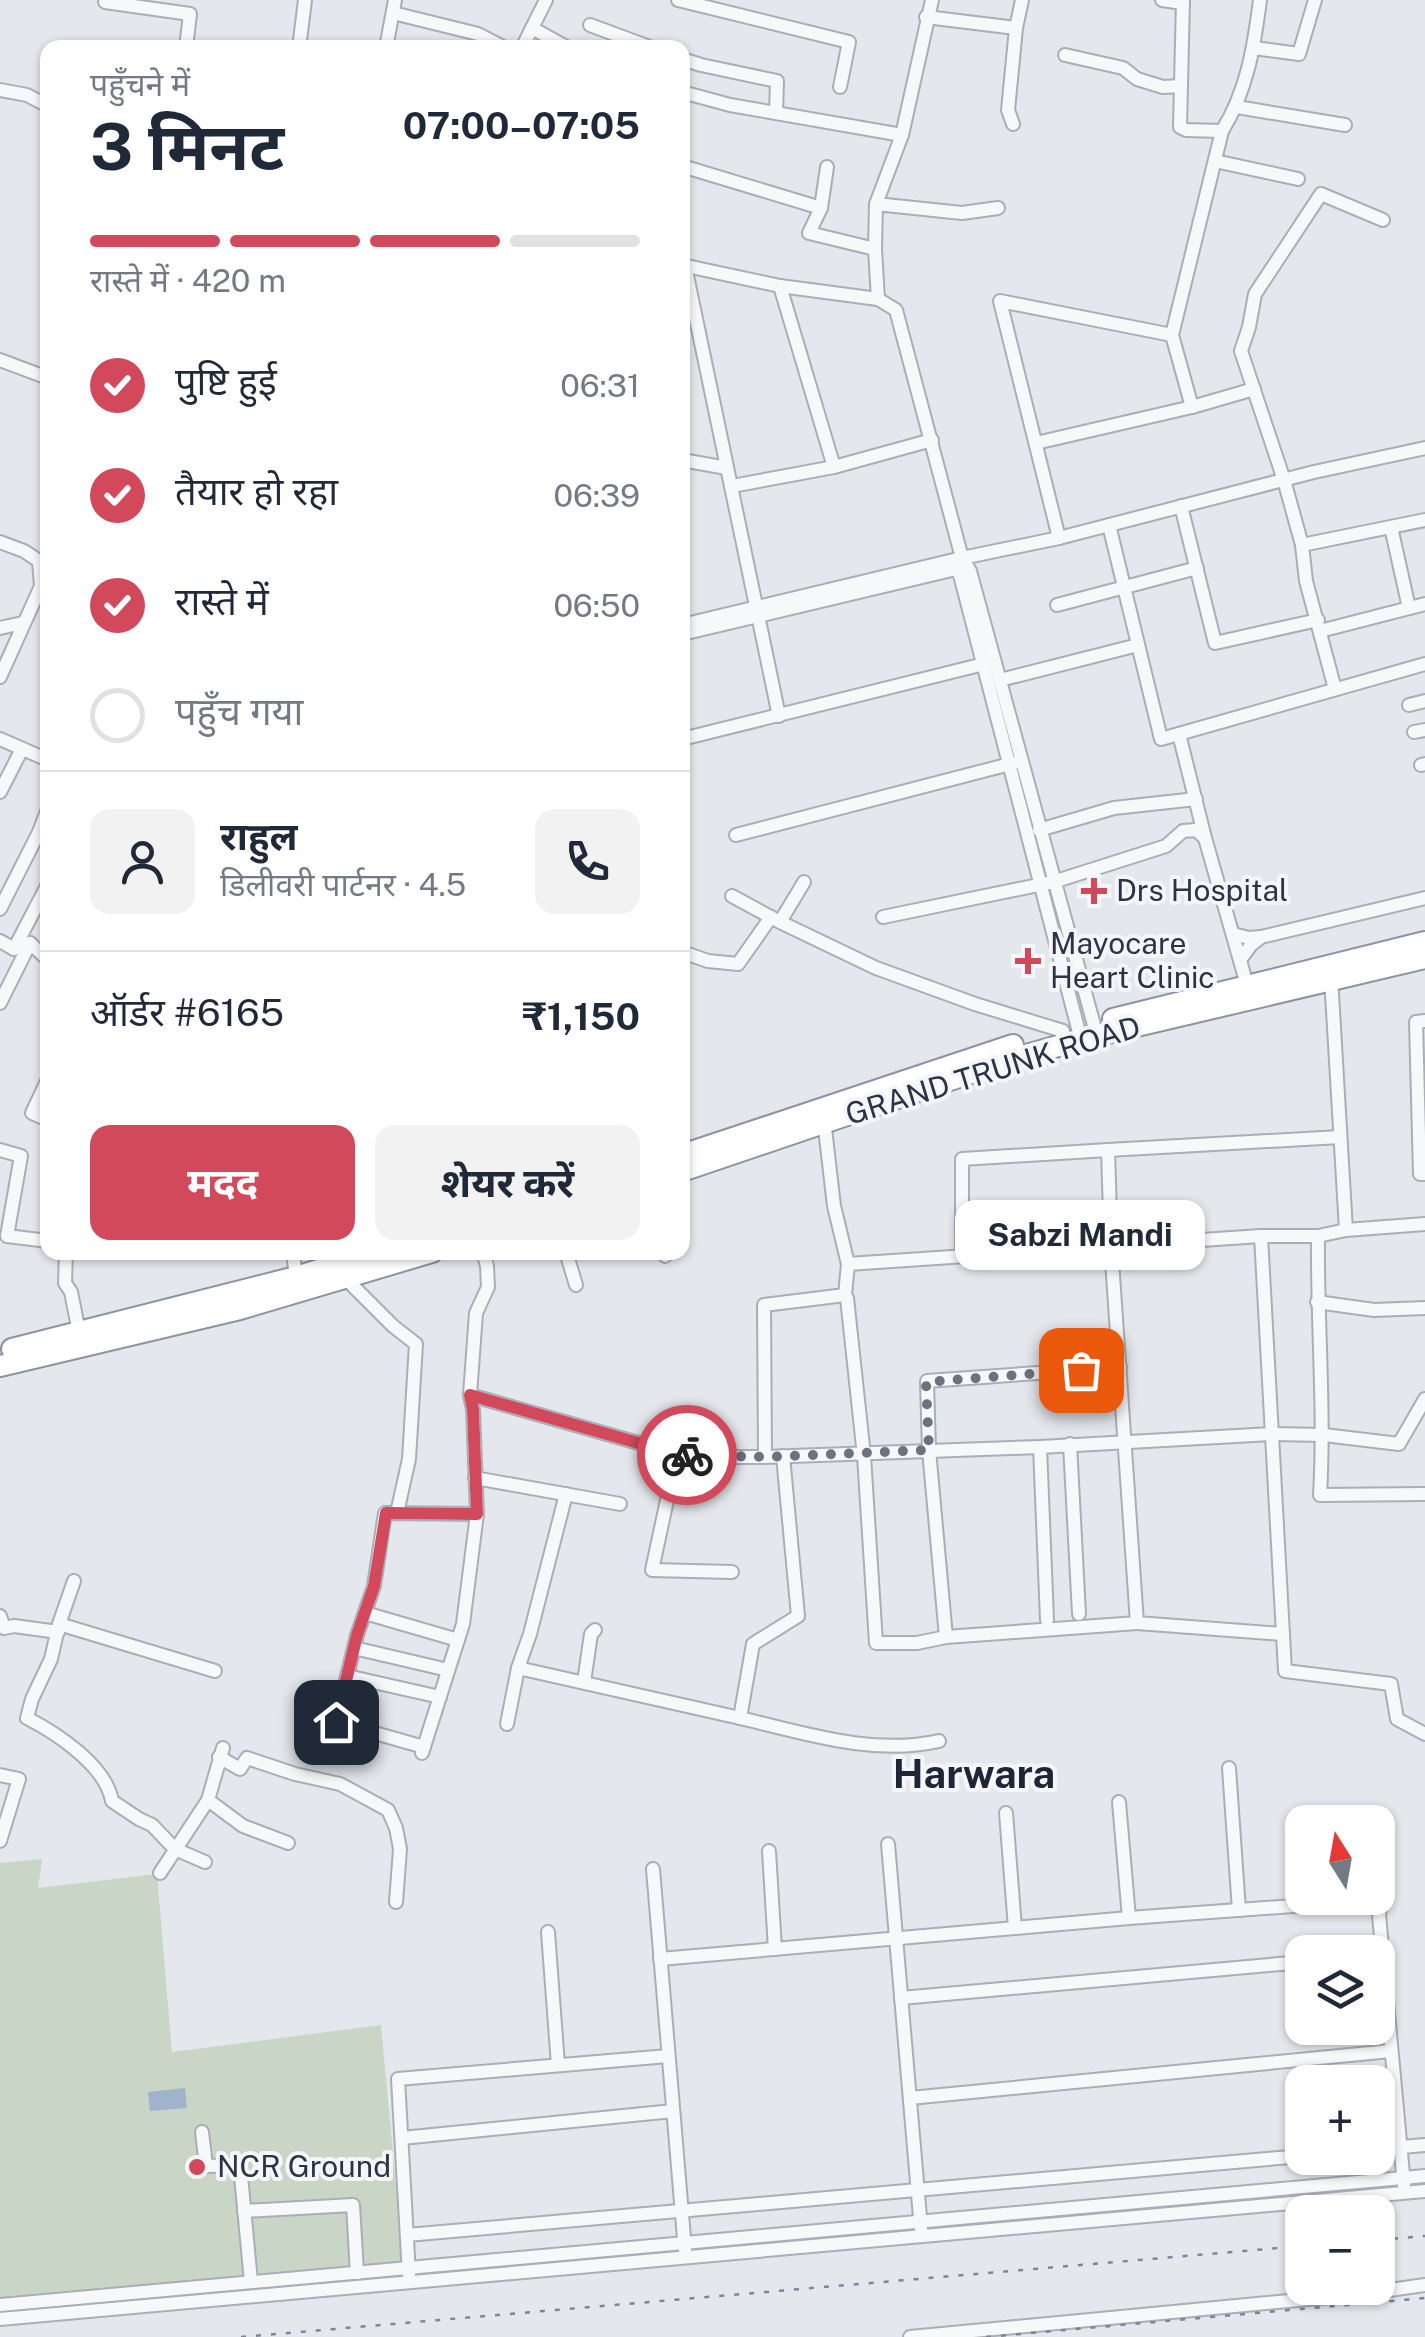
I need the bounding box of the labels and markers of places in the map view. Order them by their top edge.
place label: Drs Hospital [1116,872,1288,908]
marker: Drs Hospital [1081,878,1107,904]
place label: Mayocare Heart Clinic [1050,925,1215,995]
marker: Mayocare Heart Clinic [1015,948,1041,974]
callout: Sabzi Mandi [956,1200,1206,1270]
pin [1039,1328,1124,1413]
pin [294,1680,379,1765]
place label: NCR Ground [217,2148,391,2184]
marker: NCR Ground [186,2156,208,2178]

